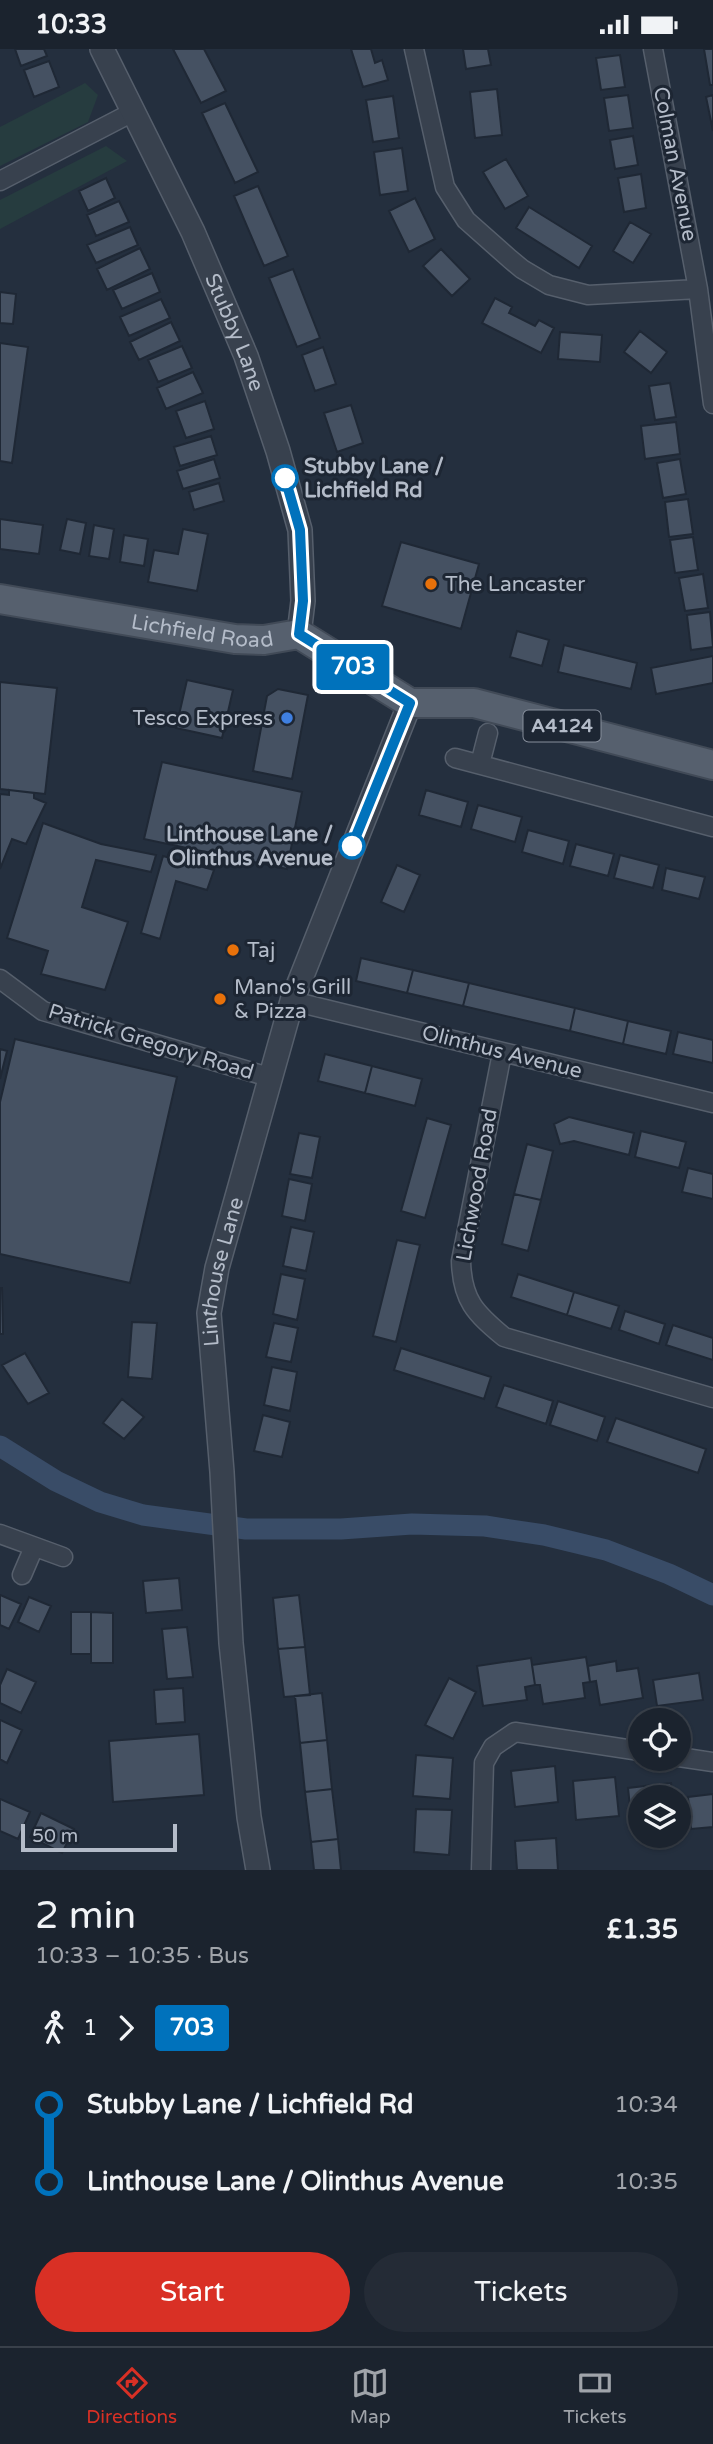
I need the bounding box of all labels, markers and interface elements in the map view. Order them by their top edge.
text: 10:33 [35,9,107,40]
street label: Colman Avenue [648,85,702,243]
street label: Stubby Lane [200,269,269,394]
place label: Stubby Lane / Lichfield Rd [304,454,444,503]
marker: Stubby Lane / Lichfield Rd [272,465,298,491]
place label: The Lancaster [445,572,585,597]
marker: The Lancaster [423,576,439,592]
street label: Lichfield Road [129,609,275,653]
line badge: 703 [313,644,393,690]
text: 703 [330,652,376,681]
place label: Tesco Express [132,706,273,731]
marker: Tesco Express [279,710,295,726]
road number: A4124 [524,711,600,741]
place label: Linthouse Lane / Olinthus Avenue [166,822,333,871]
marker: Linthouse Lane / Olinthus Avenue [339,833,365,859]
place label: Taj [247,938,275,963]
marker: Taj [225,942,241,958]
place label: Mano's Grill & Pizza [234,975,351,1024]
marker: Mano's Grill & Pizza [212,991,228,1007]
street label: Patrick Gregory Road [45,999,257,1085]
street label: Olinthus Avenue [419,1020,585,1084]
street label: Lichwood Road [451,1107,503,1263]
street label: Linthouse Lane [196,1194,249,1348]
map controls [628,1708,691,1848]
button: locate [628,1708,691,1771]
button: layers [628,1785,691,1848]
scale bar [21,1821,177,1853]
text: 50 m [32,1825,78,1847]
text: 2 min [35,1893,136,1939]
text: £1.35 [607,1914,678,1945]
text: 10:33 – 10:35 · Bus [35,1942,249,1970]
icon: walk [35,2009,73,2047]
icon: forward [107,2009,145,2047]
text: 703 [169,2013,215,2042]
text: 1 [83,2014,97,2042]
text: Stubby Lane / Lichfield Rd [87,2089,413,2120]
text: 10:34 [614,2091,678,2119]
text: Linthouse Lane / Olinthus Avenue [87,2166,504,2197]
text: 10:35 [614,2168,678,2196]
button: Start [35,2252,350,2332]
button: Tickets [364,2252,678,2332]
tab: Directions [86,2364,177,2428]
tab: Map [350,2364,391,2428]
tab: Tickets [563,2364,627,2428]

